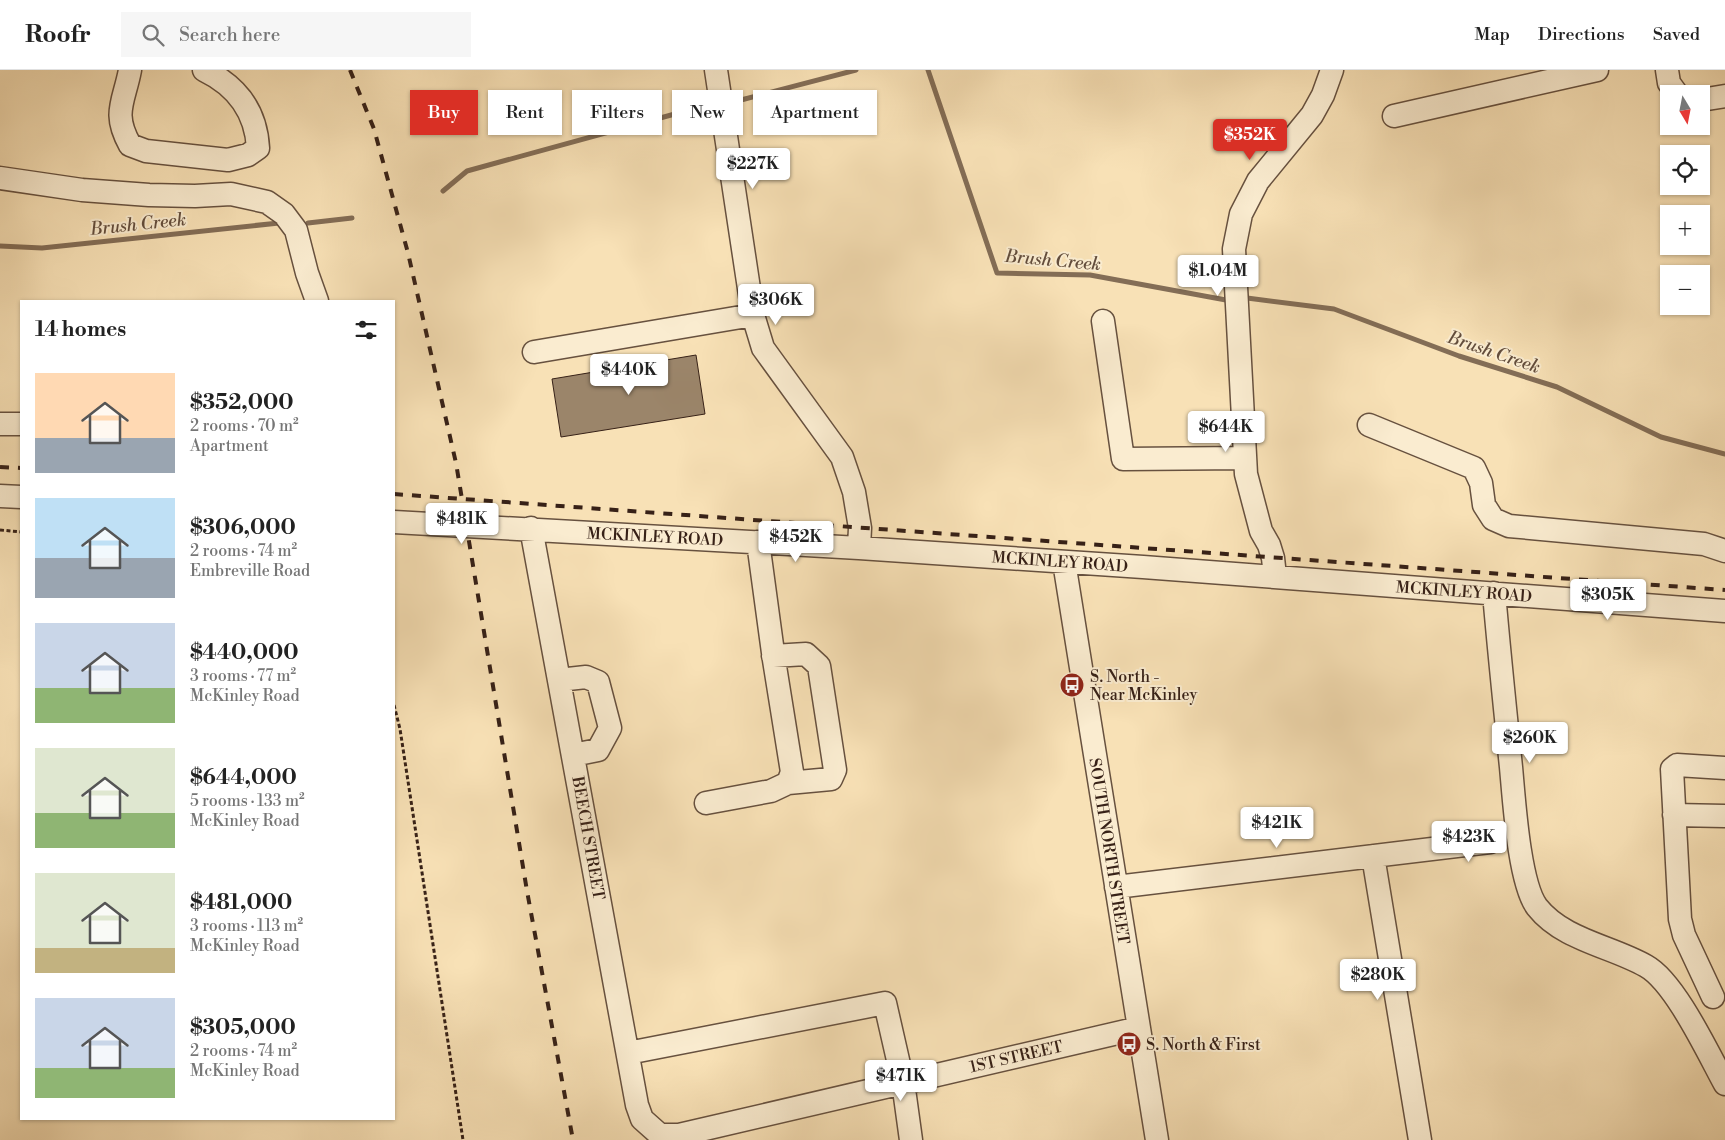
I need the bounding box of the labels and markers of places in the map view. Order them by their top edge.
pin: $352K [1215,118,1285,161]
pin: $227K [718,148,788,190]
pin: $1.04M [1177,254,1259,297]
pin: $306K [741,284,811,326]
pin: $440K [594,354,664,396]
pin: $644K [1191,410,1261,453]
pin: $481K [427,502,497,545]
pin: $452K [761,520,831,563]
pin: $305K [1573,578,1643,621]
place label: S. North - Near McKinley [1090,667,1198,705]
bus stop icon: S. North - Near McKinley [1059,672,1085,698]
pin: $260K [1495,722,1565,764]
pin: $421K [1242,806,1312,849]
pin: $423K [1434,820,1504,863]
pin: $280K [1343,958,1413,1001]
bus stop icon: S. North & First [1116,1031,1142,1057]
place label: S. North & First [1146,1035,1261,1055]
pin: $471K [866,1060,936,1102]

